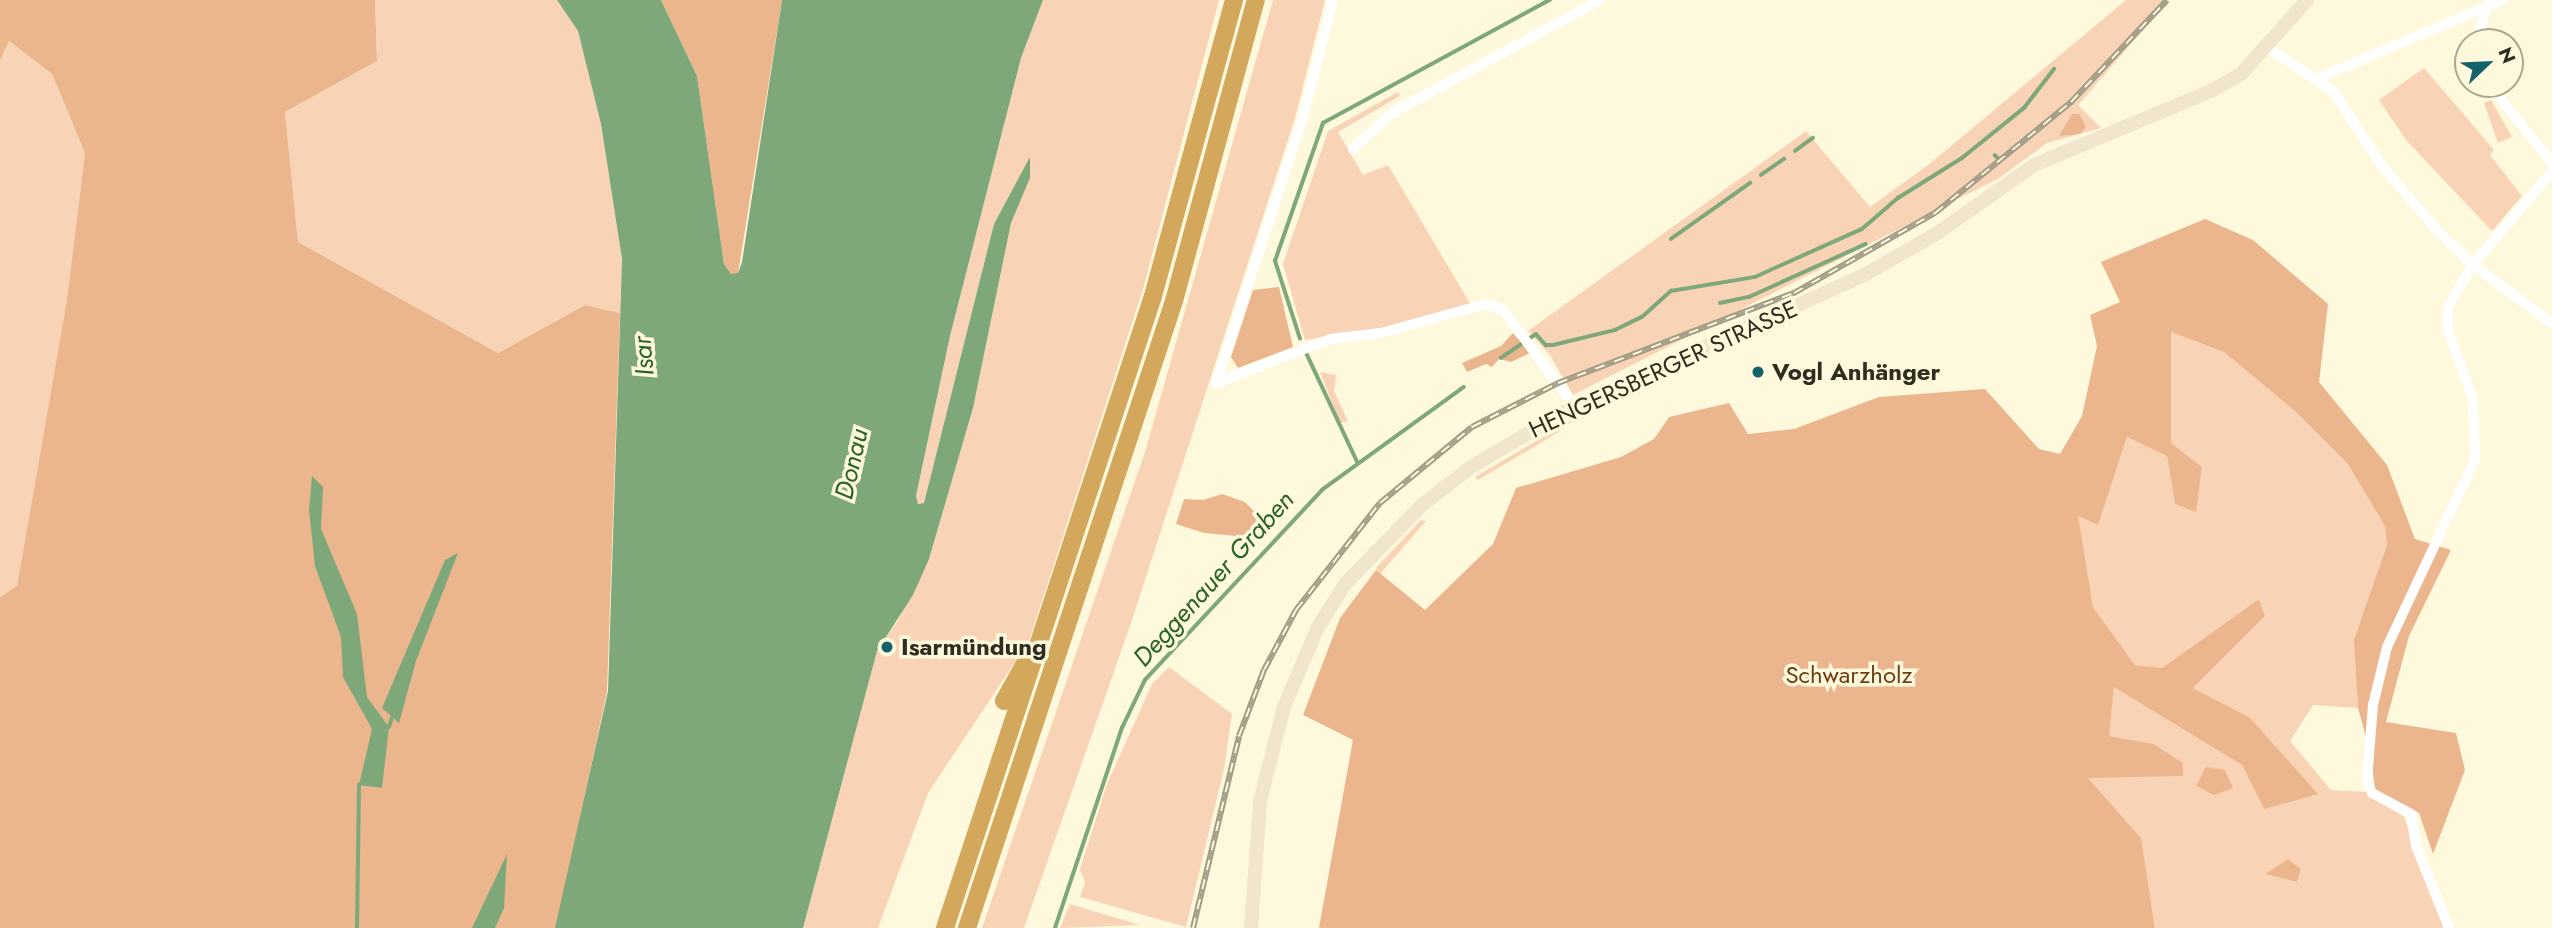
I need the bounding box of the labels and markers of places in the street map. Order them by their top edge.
place label: Vogl Anhänger [1772,358,1940,386]
marker: Vogl Anhänger [1750,364,1766,380]
place label: Isarmündung [901,633,1047,661]
marker: Isarmündung [879,639,895,655]

